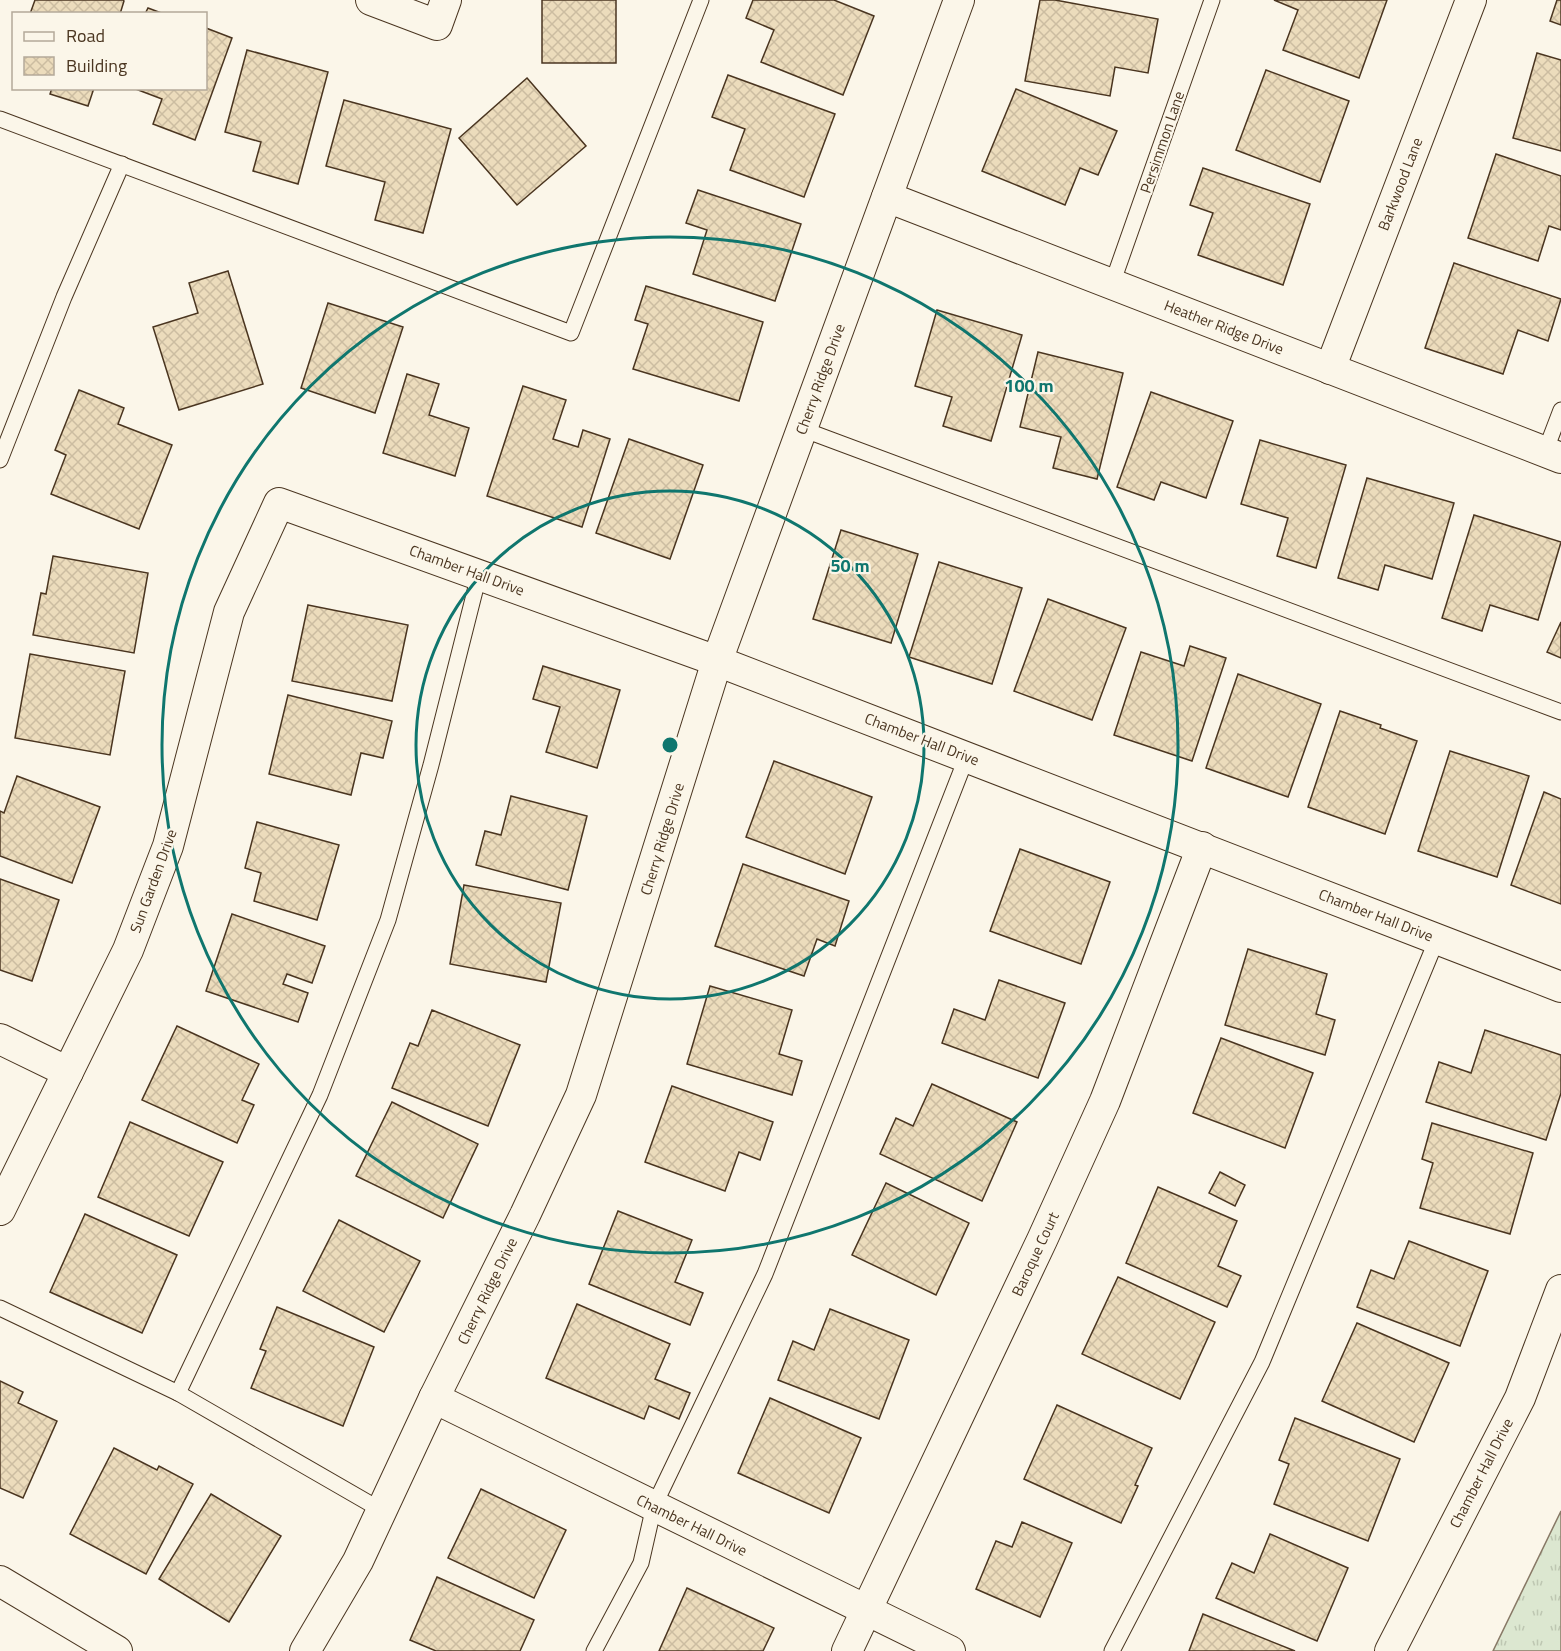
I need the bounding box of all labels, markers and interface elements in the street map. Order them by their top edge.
legend [12,12,207,90]
text: Road [66,22,105,49]
text: Building [66,52,127,79]
street label: Persimmon Lane [1134,88,1190,196]
street label: Barkwood Lane [1372,134,1428,234]
street label: Heather Ridge Drive [1161,294,1287,360]
street label: Cherry Ridge Drive [789,320,851,438]
text: 100 m [1004,372,1054,399]
street label: Chamber Hall Drive [406,539,528,601]
text: 50 m [830,552,870,579]
street label: Chamber Hall Drive [861,707,983,771]
centre of rings [660,735,680,755]
street label: Cherry Ridge Drive [634,780,690,898]
street label: Sun Garden Drive [124,826,182,936]
street label: Chamber Hall Drive [1315,883,1437,947]
street label: Baroque Court [1005,1207,1065,1300]
street label: Cherry Ridge Drive [451,1234,523,1348]
street label: Chamber Hall Drive [1443,1414,1519,1532]
street label: Chamber Hall Drive [633,1488,751,1562]

